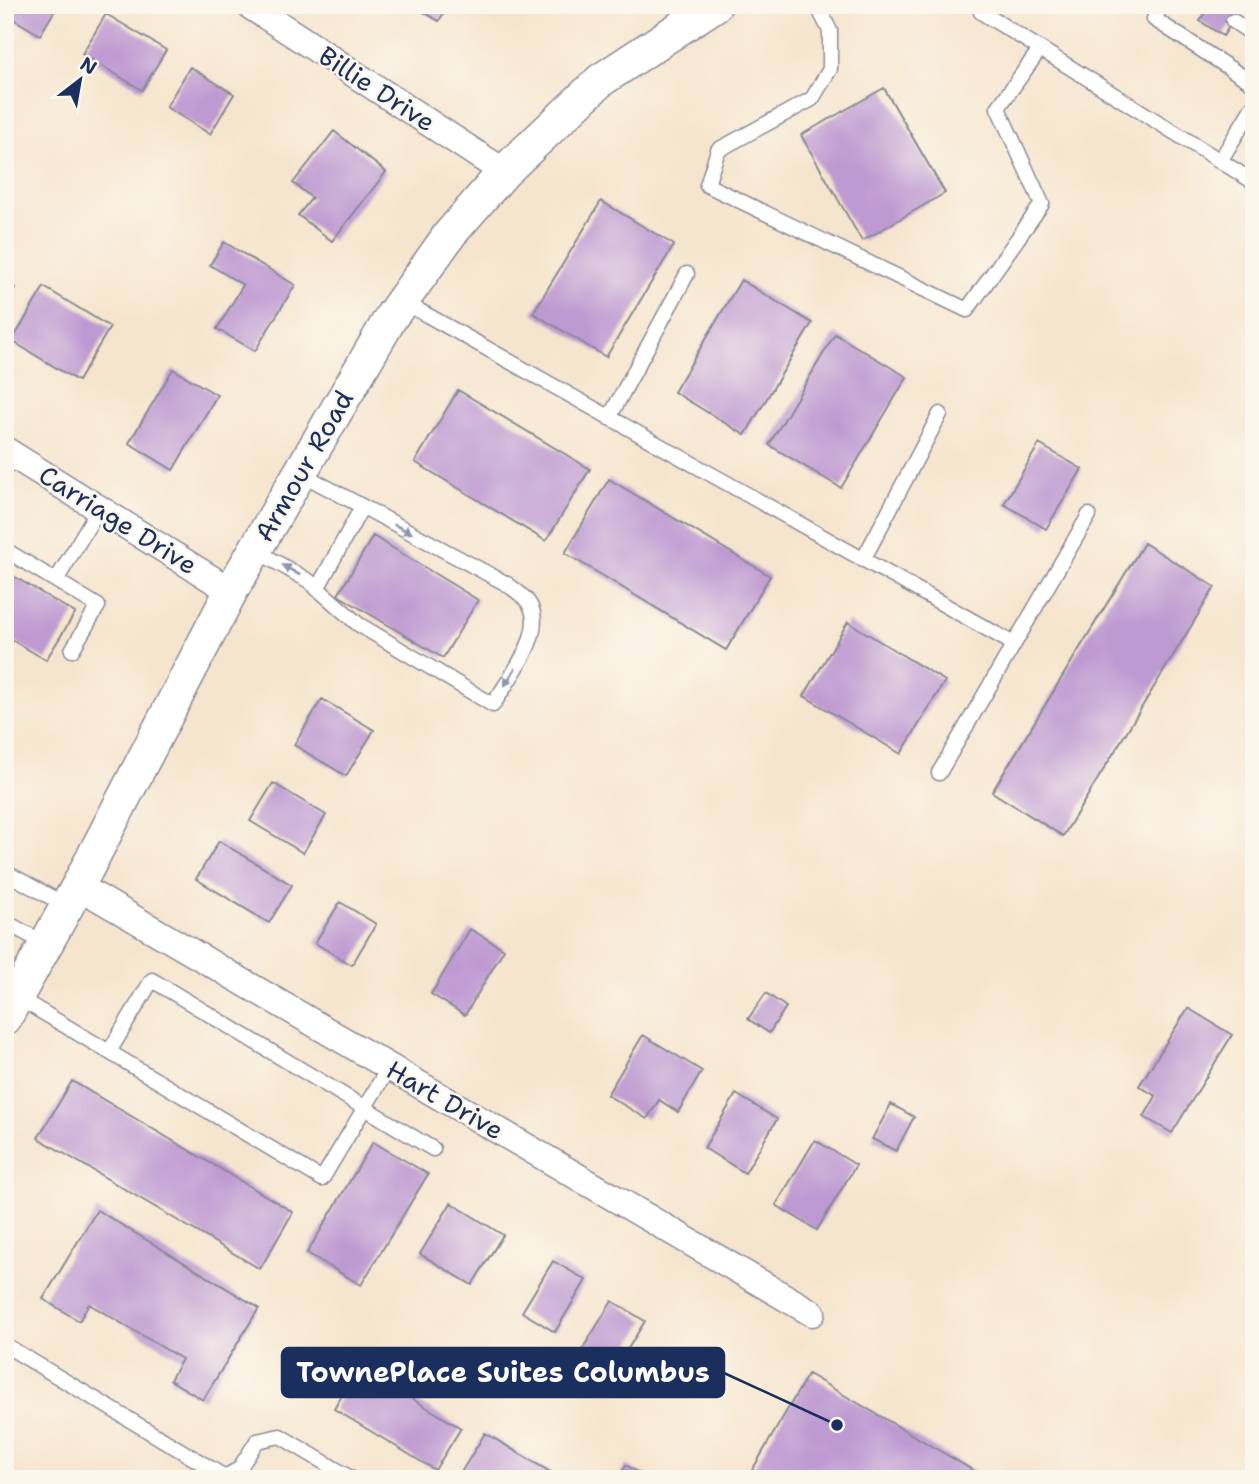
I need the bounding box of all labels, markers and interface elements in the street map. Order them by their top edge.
street label: Billie Drive [312,38,442,139]
north arrow [46,46,116,116]
text: N [76,51,101,80]
street label: Armour Road [246,384,361,548]
street label: Carriage Drive [33,457,204,582]
one-way arrow [393,524,413,535]
one-way arrow [282,564,301,576]
one-way arrow [503,667,516,686]
street label: Hart Drive [380,1052,510,1147]
callout: TownePlace Suites Columbus [282,1348,724,1397]
text: TownePlace Suites Columbus [296,1353,710,1391]

